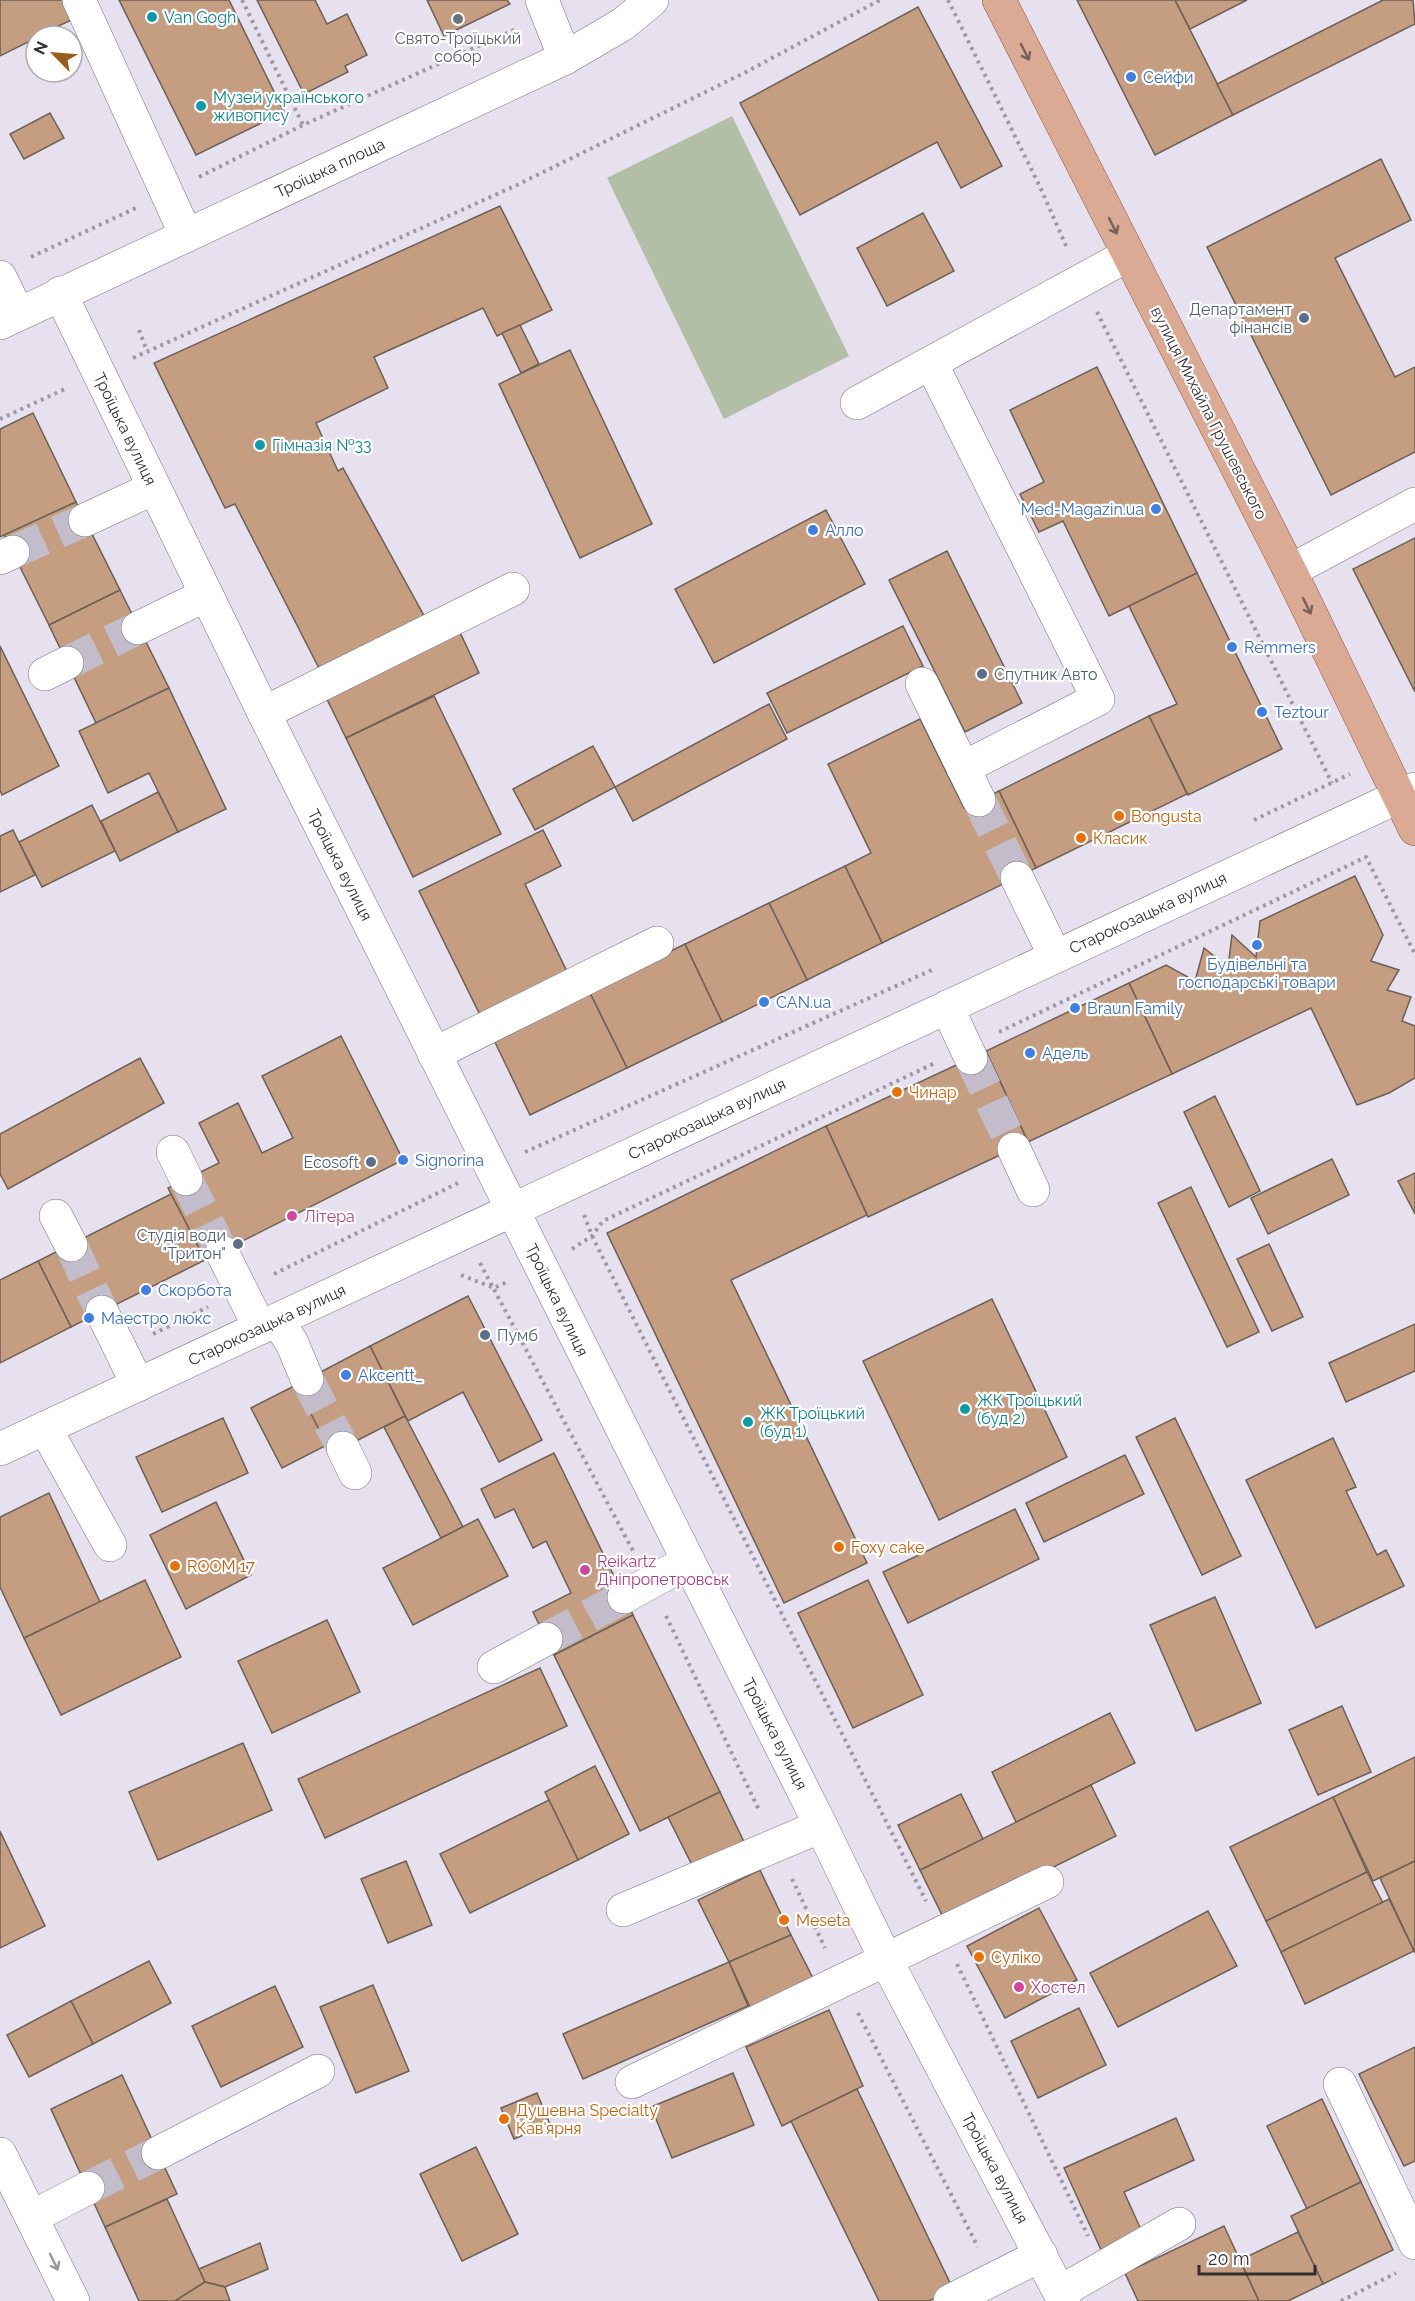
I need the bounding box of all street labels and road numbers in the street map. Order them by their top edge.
street label: Троїцька площа [272,134,388,202]
street label: вулиця Михайла Грушевського [1147,303,1271,523]
street label: Троїцька вулиця [90,370,160,488]
street label: Троїцька вулиця [304,806,376,924]
street label: Старокозацька вулиця [1066,868,1230,958]
street label: Старокозацька вулиця [625,1074,789,1164]
street label: Троїцька вулиця [522,1241,592,1359]
street label: Старокозацька вулиця [185,1280,349,1370]
street label: Троїцька вулиця [739,1675,811,1793]
street label: Троїцька вулиця [958,2109,1032,2227]

